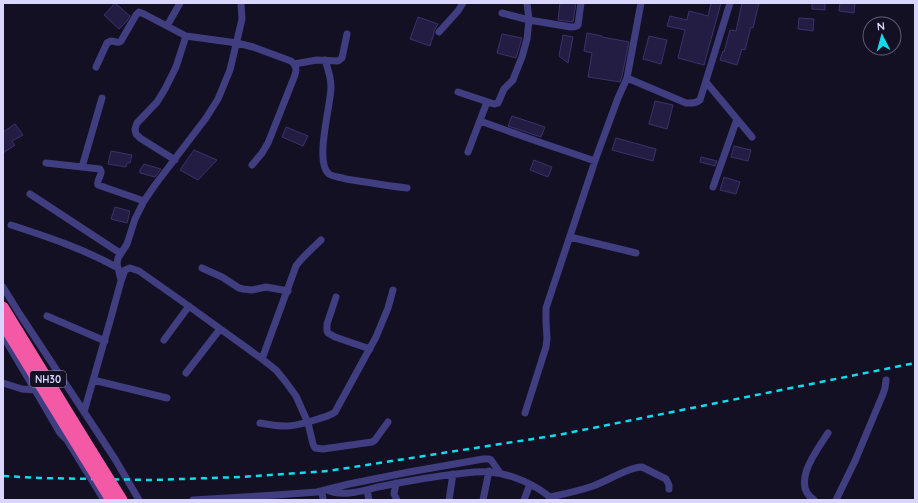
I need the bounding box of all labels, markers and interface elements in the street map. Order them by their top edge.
north arrow [862,16,902,56]
text: N [876,19,886,33]
road number: NH30 [30,371,66,387]

